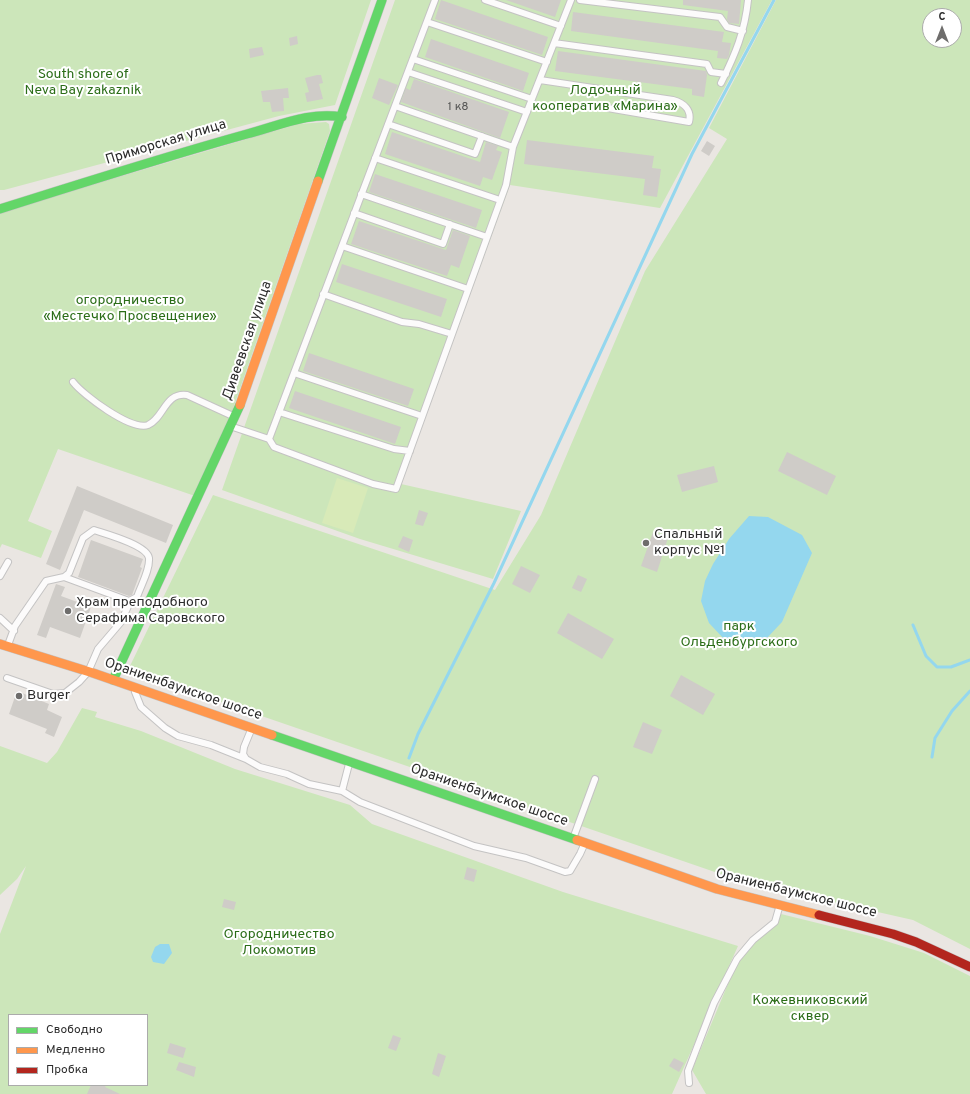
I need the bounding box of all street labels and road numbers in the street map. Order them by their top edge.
street label: Приморская улица [104,117,228,169]
street label: Дивеевская улица [220,279,276,403]
street label: Ораниенбаумское шоссе [102,655,264,725]
street label: Ораниенбаумское шоссе [408,761,570,831]
street label: Ораниенбаумское шоссе [714,866,878,922]

